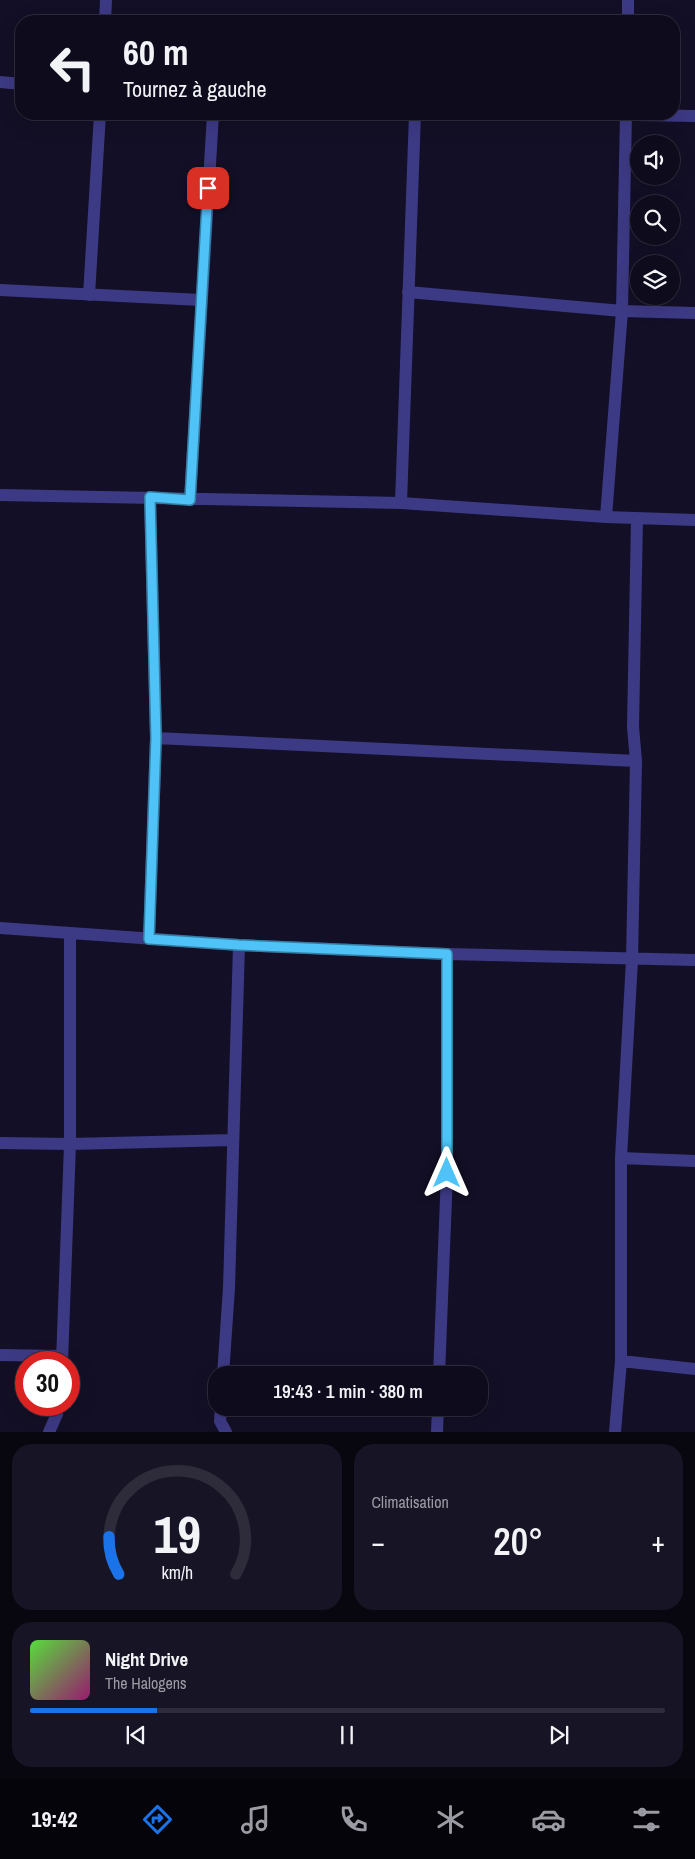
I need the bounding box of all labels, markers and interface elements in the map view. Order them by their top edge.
text: 60 m [123,29,188,76]
icon: left [40,35,105,100]
text: Tournez à gauche [123,74,266,104]
map controls [630,135,680,305]
button: sound [630,135,680,185]
pin [187,167,229,209]
icon: arrive [194,174,222,202]
button: search [630,195,680,245]
button: layers [630,255,680,305]
position arrow [420,1146,472,1198]
speed limit sign: 30 [15,1351,80,1416]
text: 19:43 · 1 min · 380 m [273,1378,423,1404]
text: Climatisation [372,1491,449,1513]
text: 19 [153,1499,200,1569]
text: 20° [493,1516,543,1567]
text: − [372,1523,385,1561]
text: + [652,1523,665,1561]
text: km/h [161,1561,193,1585]
text: Night Drive [105,1646,188,1672]
text: The Halogens [105,1672,187,1694]
icon: previous [122,1721,150,1749]
icon: pause [333,1721,361,1749]
icon: next [545,1721,573,1749]
icon: directions [140,1802,175,1837]
icon: music [238,1802,273,1837]
icon: phone [336,1802,371,1837]
icon: climate [433,1802,468,1837]
icon: car [531,1802,566,1837]
icon: filters [629,1802,664,1837]
text: 19:42 [31,1804,77,1834]

